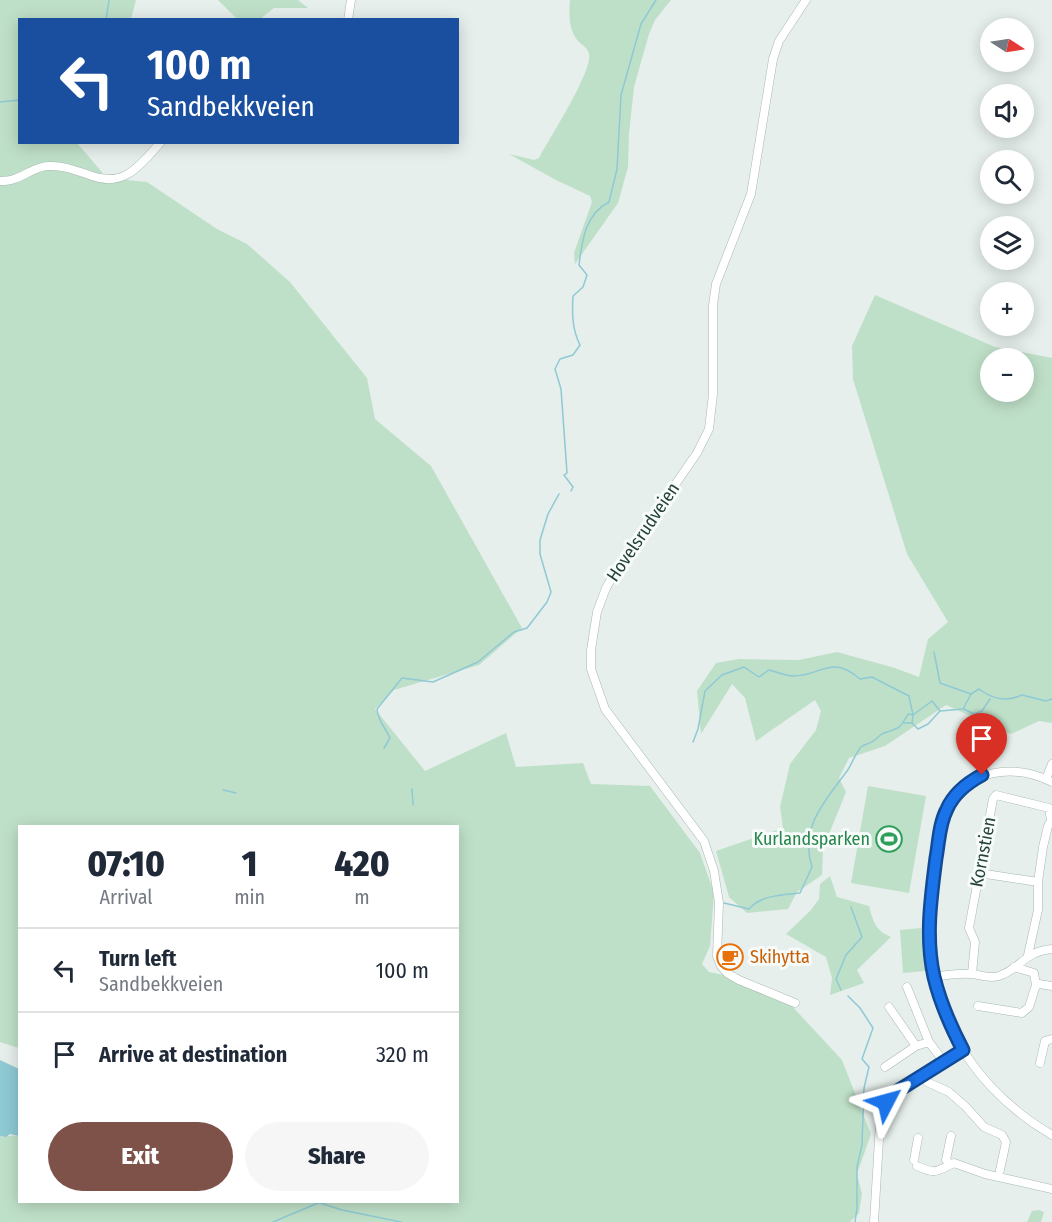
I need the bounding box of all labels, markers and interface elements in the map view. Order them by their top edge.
north arrow [980,18,1034,72]
map controls [980,18,1034,402]
text: 100 m [147,40,251,90]
icon: left [48,42,126,120]
button: sound [980,84,1034,138]
text: Sandbekkveien [147,91,315,123]
button: search [980,150,1034,204]
button: layers [980,216,1034,270]
button: + [980,282,1034,336]
button: − [980,348,1034,402]
street label: Hovelsrudveien [602,478,684,586]
pin [956,713,1007,775]
icon: arrive [965,722,998,755]
street label: Kornstien [965,815,1001,889]
sports icon: Kurlandsparken [874,824,904,854]
place label: Kurlandsparken [754,828,870,850]
text: 07:10 [87,842,165,886]
text: 1 [242,842,257,886]
text: 420 [334,842,390,886]
text: Arrival [100,885,153,909]
text: min [234,885,265,909]
text: m [354,885,370,909]
cafe icon: Skihytta [715,942,745,972]
text: Turn left [99,945,177,972]
place label: Skihytta [750,946,810,968]
icon: left [48,954,81,987]
text: 100 m [375,957,429,984]
text: Sandbekkveien [99,972,223,996]
icon: arrive [48,1038,81,1071]
text: Arrive at destination [99,1041,287,1068]
text: 320 m [376,1041,429,1068]
position arrow [854,1070,918,1134]
button: Exit [48,1122,233,1191]
button: Share [245,1122,429,1191]

